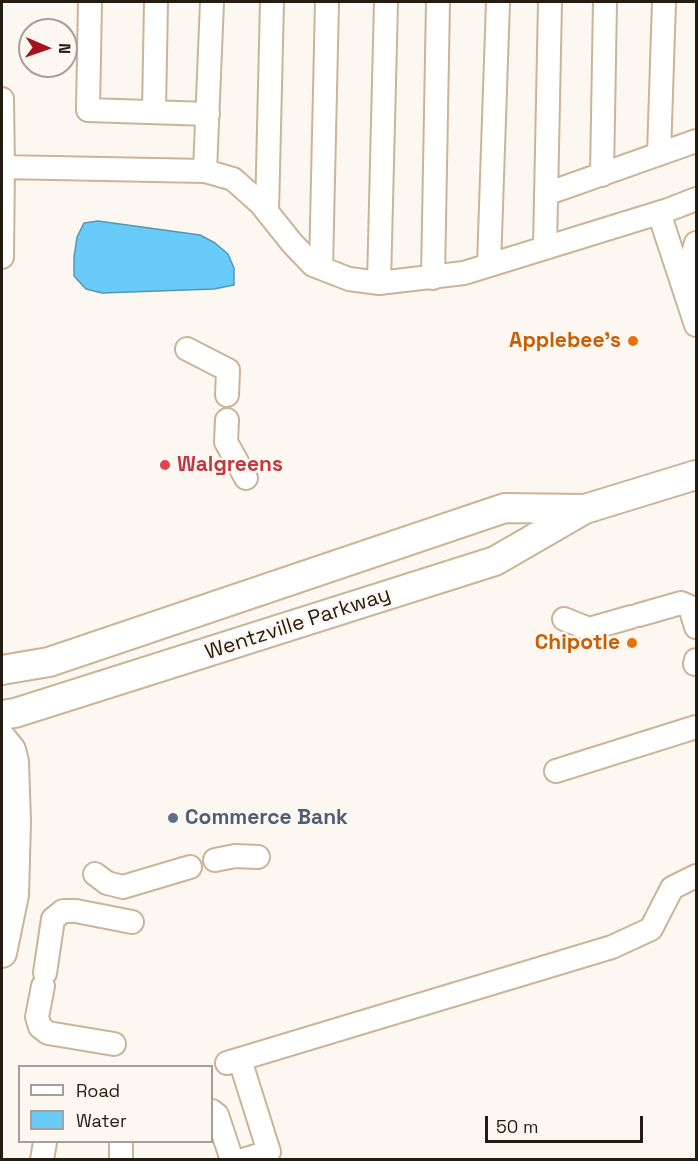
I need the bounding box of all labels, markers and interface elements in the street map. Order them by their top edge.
north arrow [18,18,78,78]
text: N [54,43,75,54]
place label: Applebee's [509,328,621,354]
marker: Applebee's [626,334,640,348]
place label: Walgreens [177,452,283,478]
marker: Walgreens [158,458,172,472]
street label: Wentzville Parkway [202,582,394,666]
place label: Chipotle [535,630,620,656]
marker: Chipotle [625,636,639,650]
place label: Commerce Bank [185,805,348,831]
marker: Commerce Bank [166,811,180,825]
legend [18,1065,213,1143]
text: Road [76,1079,120,1102]
scale bar [488,1104,646,1142]
text: Water [76,1109,127,1132]
text: 50 m [496,1115,538,1138]

